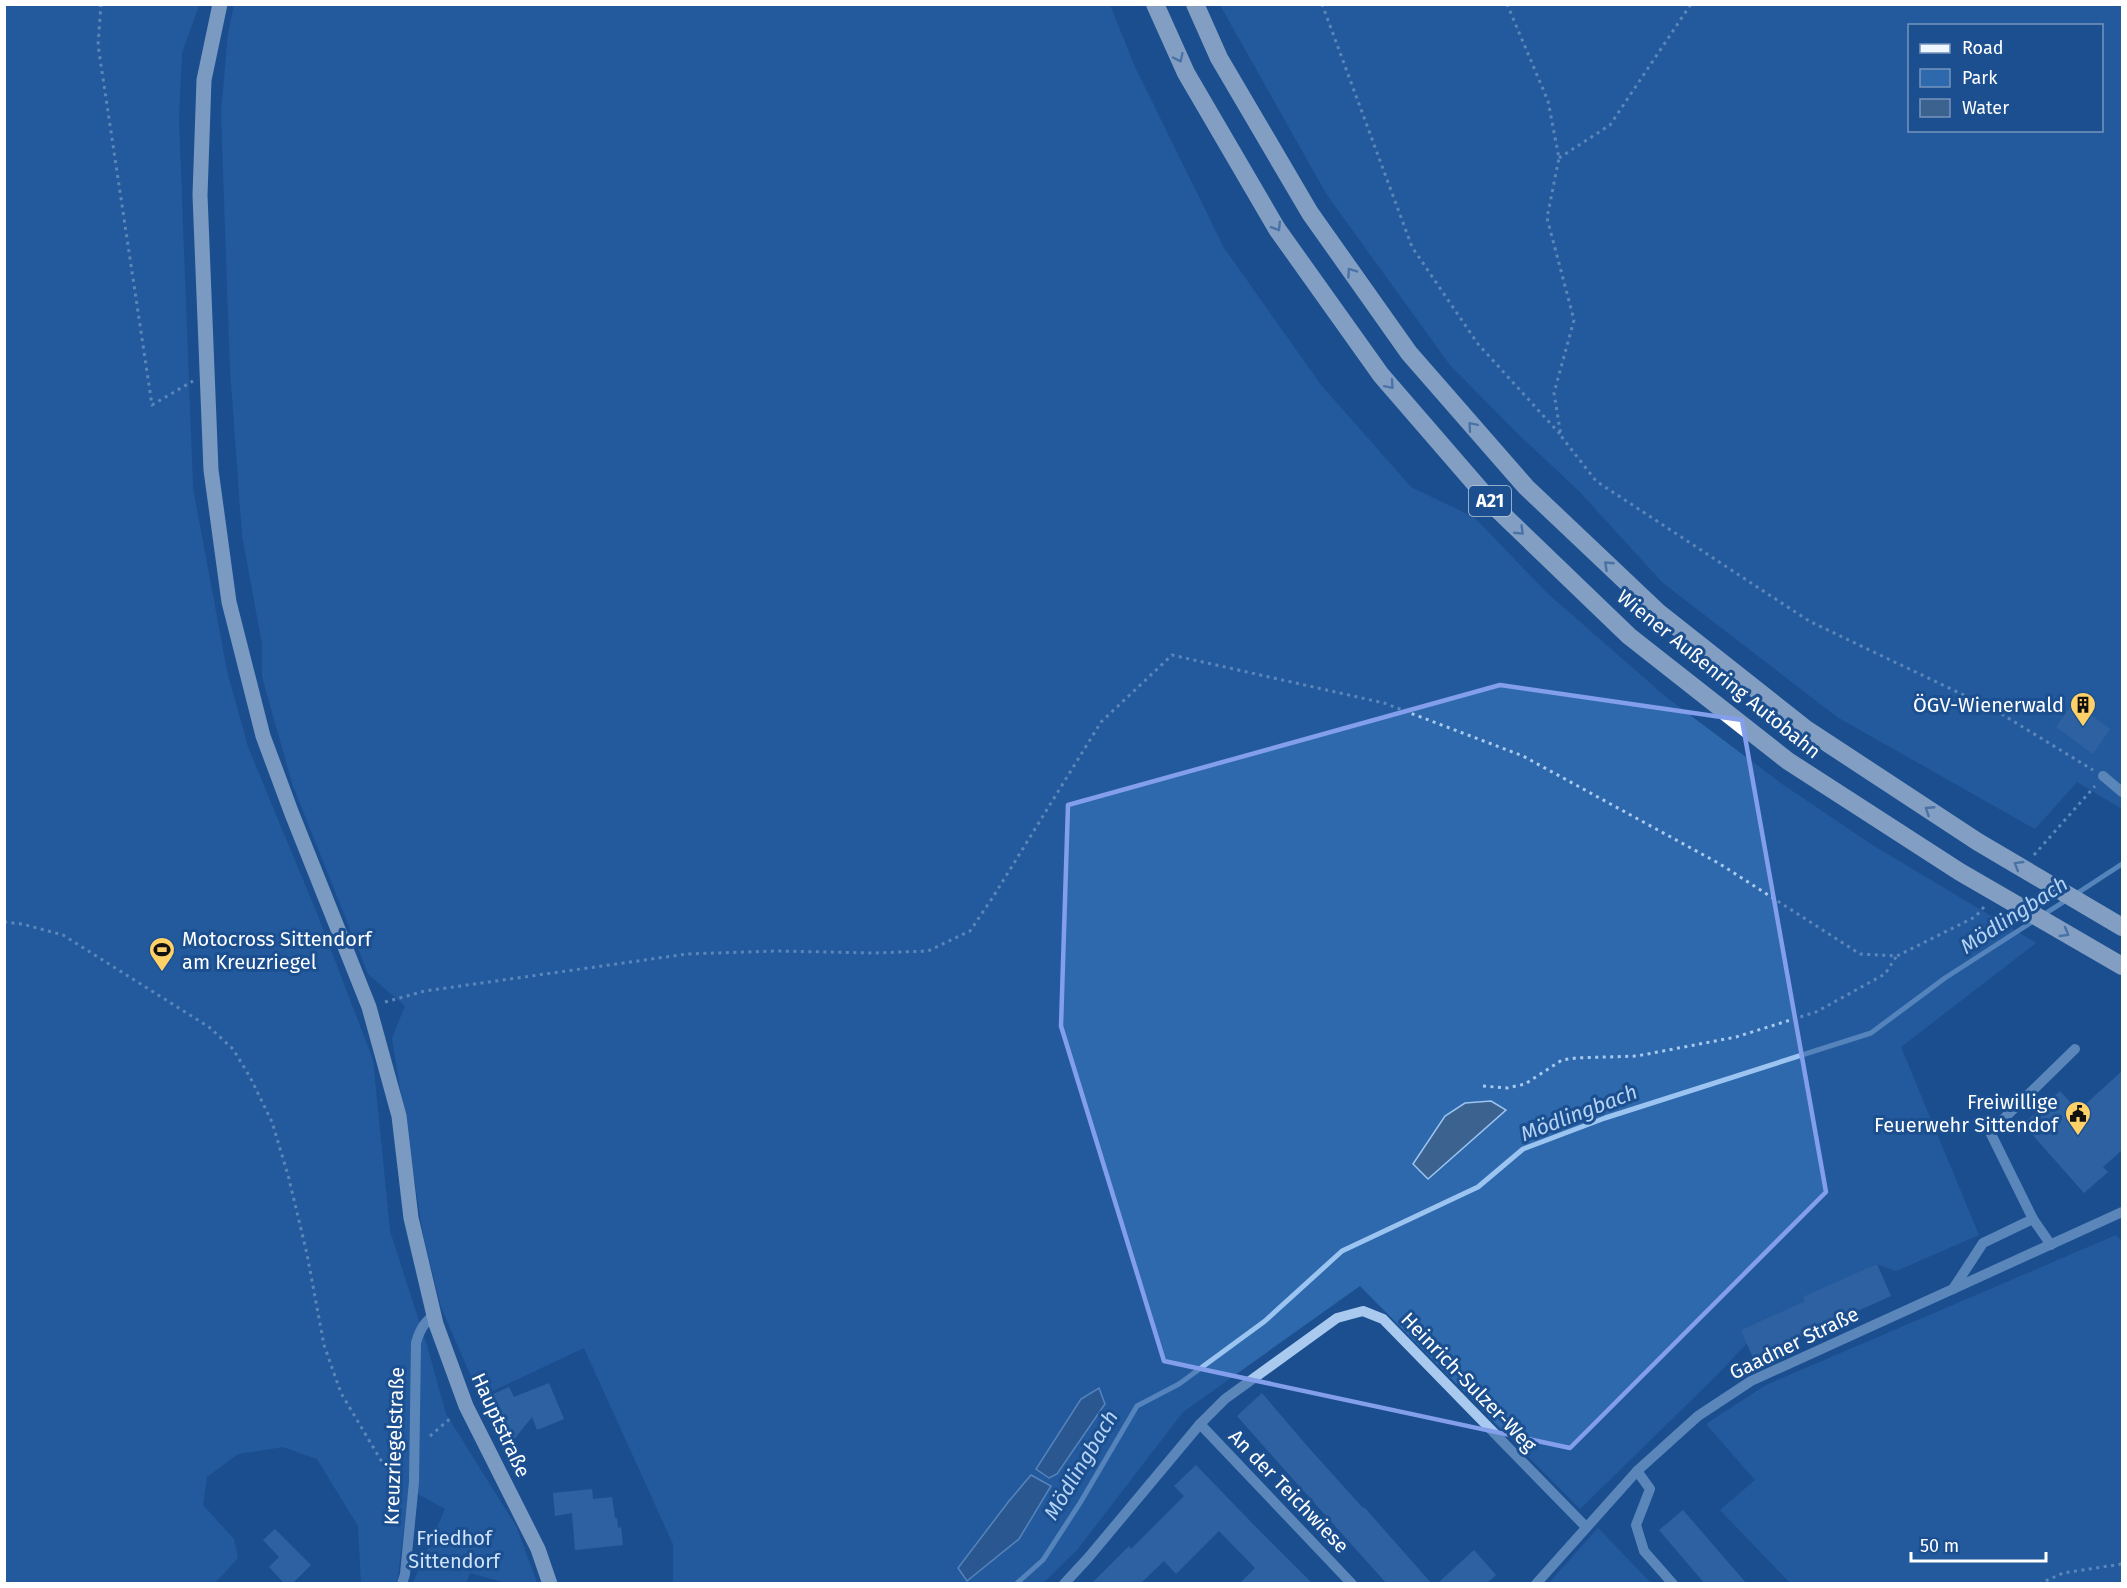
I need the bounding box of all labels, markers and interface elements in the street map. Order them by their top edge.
legend [1908,24,2103,132]
text: Road [1962,37,2004,59]
one-way arrow [1172,51,1184,62]
text: Park [1962,67,1998,89]
text: Water [1962,97,2009,119]
one-way arrow [1269,220,1280,231]
one-way arrow [1348,268,1359,279]
one-way arrow [1383,378,1394,389]
one-way arrow [1468,422,1479,432]
road number: A21 [1469,486,1511,516]
one-way arrow [1512,523,1523,534]
one-way arrow [1604,561,1614,572]
street label: Wiener Außenring Autobahn [1612,585,1826,763]
building icon: ÖGV-Wienerwald [2068,690,2098,728]
place label: ÖGV-Wienerwald [1913,693,2064,717]
one-way arrow [1925,806,1936,817]
one-way arrow [2014,861,2024,872]
water label: Mödlingbach [1955,871,2073,959]
one-way arrow [2059,926,2069,938]
place label: Motocross Sittendorf am Kreuzriegel [182,927,373,974]
sports icon: Motocross Sittendorf am Kreuzriegel [147,935,177,973]
water label: Mödlingbach [1517,1079,1641,1147]
place label: Freiwillige Feuerwehr Sittendof [1874,1090,2059,1137]
public building icon: Freiwillige Feuerwehr Sittendof [2063,1099,2093,1137]
street label: Gaadner Straße [1726,1301,1862,1385]
street label: Heinrich-Sulzer-Weg [1396,1307,1542,1457]
street label: Kreuzriegelstraße [379,1366,409,1526]
street label: Hauptstraße [466,1369,536,1481]
water label: Mödlingbach [1038,1406,1124,1524]
street label: An der Teichwiese [1224,1424,1354,1558]
scale bar [1911,1525,2046,1563]
park label: Friedhof Sittendorf [408,1526,501,1573]
text: 50 m [1920,1535,1959,1557]

